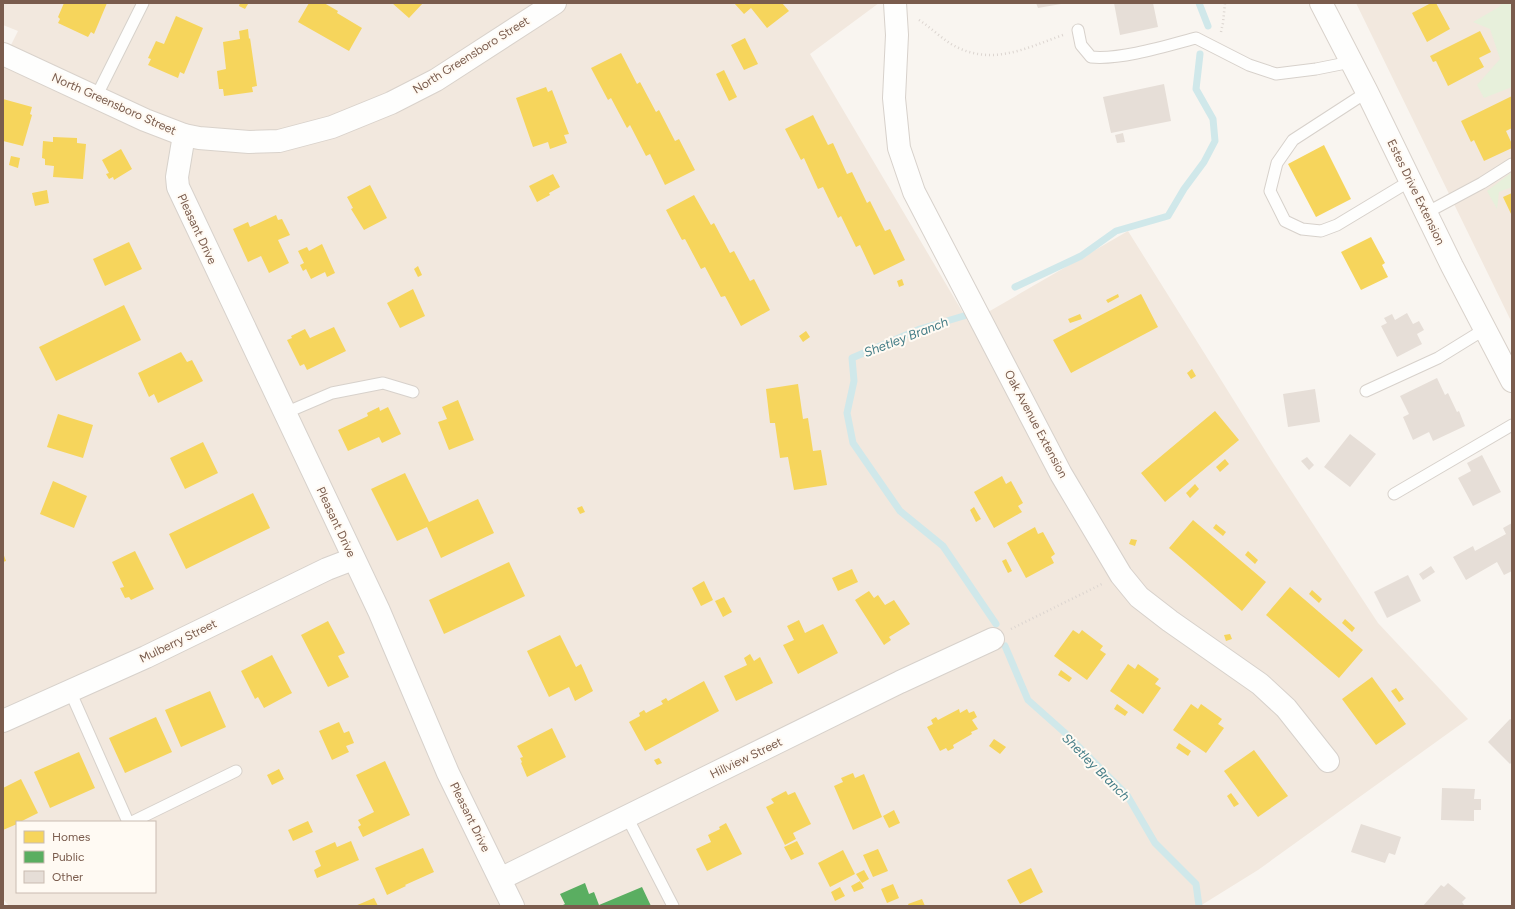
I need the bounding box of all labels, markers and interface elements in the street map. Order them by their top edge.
street label: North Greensboro Street [410,13,532,97]
street label: North Greensboro Street [50,70,179,138]
street label: Estes Drive Extension [1384,137,1448,247]
street label: Pleasant Drive [175,192,220,267]
water label: Shetley Branch [862,314,950,360]
street label: Oak Avenue Extension [1002,368,1071,481]
street label: Pleasant Drive [314,485,359,560]
street label: Mulberry Street [137,616,219,666]
water label: Shetley Branch [1059,730,1133,804]
street label: Hillview Street [708,734,785,781]
street label: Pleasant Drive [447,780,493,855]
legend [16,821,156,893]
text: Homes [52,830,91,844]
text: Public [52,850,85,864]
text: Other [52,870,83,884]

